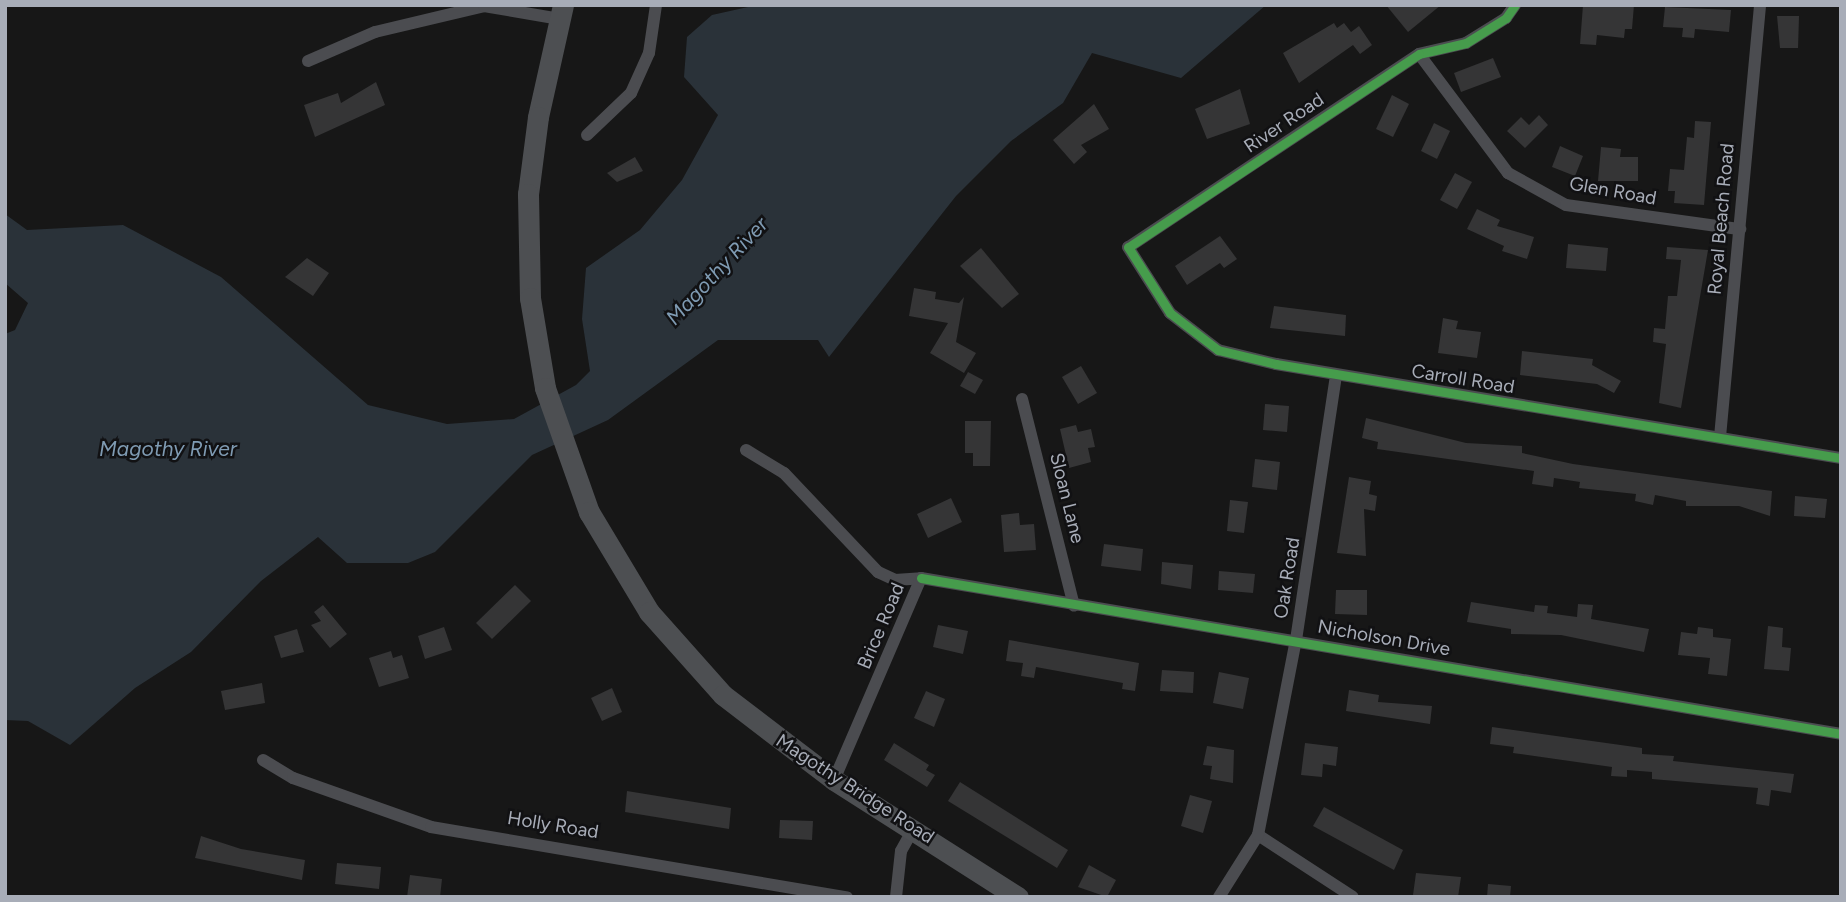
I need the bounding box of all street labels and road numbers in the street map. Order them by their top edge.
street label: River Road [1240,88,1328,158]
street label: Royal Beach Road [1703,142,1739,296]
street label: Glen Road [1568,172,1658,210]
street label: Carroll Road [1410,360,1516,398]
street label: Sloan Lane [1045,450,1089,546]
street label: Oak Road [1269,536,1305,620]
street label: Brice Road [853,579,909,673]
street label: Nicholson Drive [1316,615,1452,661]
street label: Magothy Bridge Road [772,729,938,849]
street label: Holly Road [506,807,600,843]

